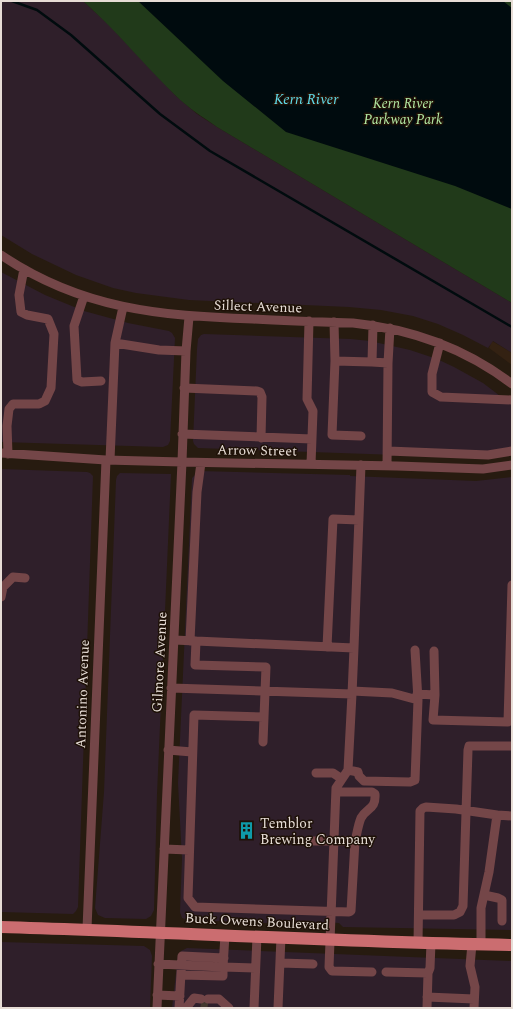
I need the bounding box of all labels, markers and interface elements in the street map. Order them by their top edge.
water label: Kern River [274,88,339,111]
park label: Kern River Parkway Park [364,93,443,130]
street label: Sillect Avenue [214,294,303,319]
street label: Arrow Street [217,439,297,462]
street label: Gilmore Avenue [146,611,173,713]
street label: Antonino Avenue [70,639,95,749]
place label: Temblor Brewing Company [260,813,376,850]
building icon: Temblor Brewing Company [237,821,257,841]
street label: Buck Owens Boulevard [184,907,330,936]

